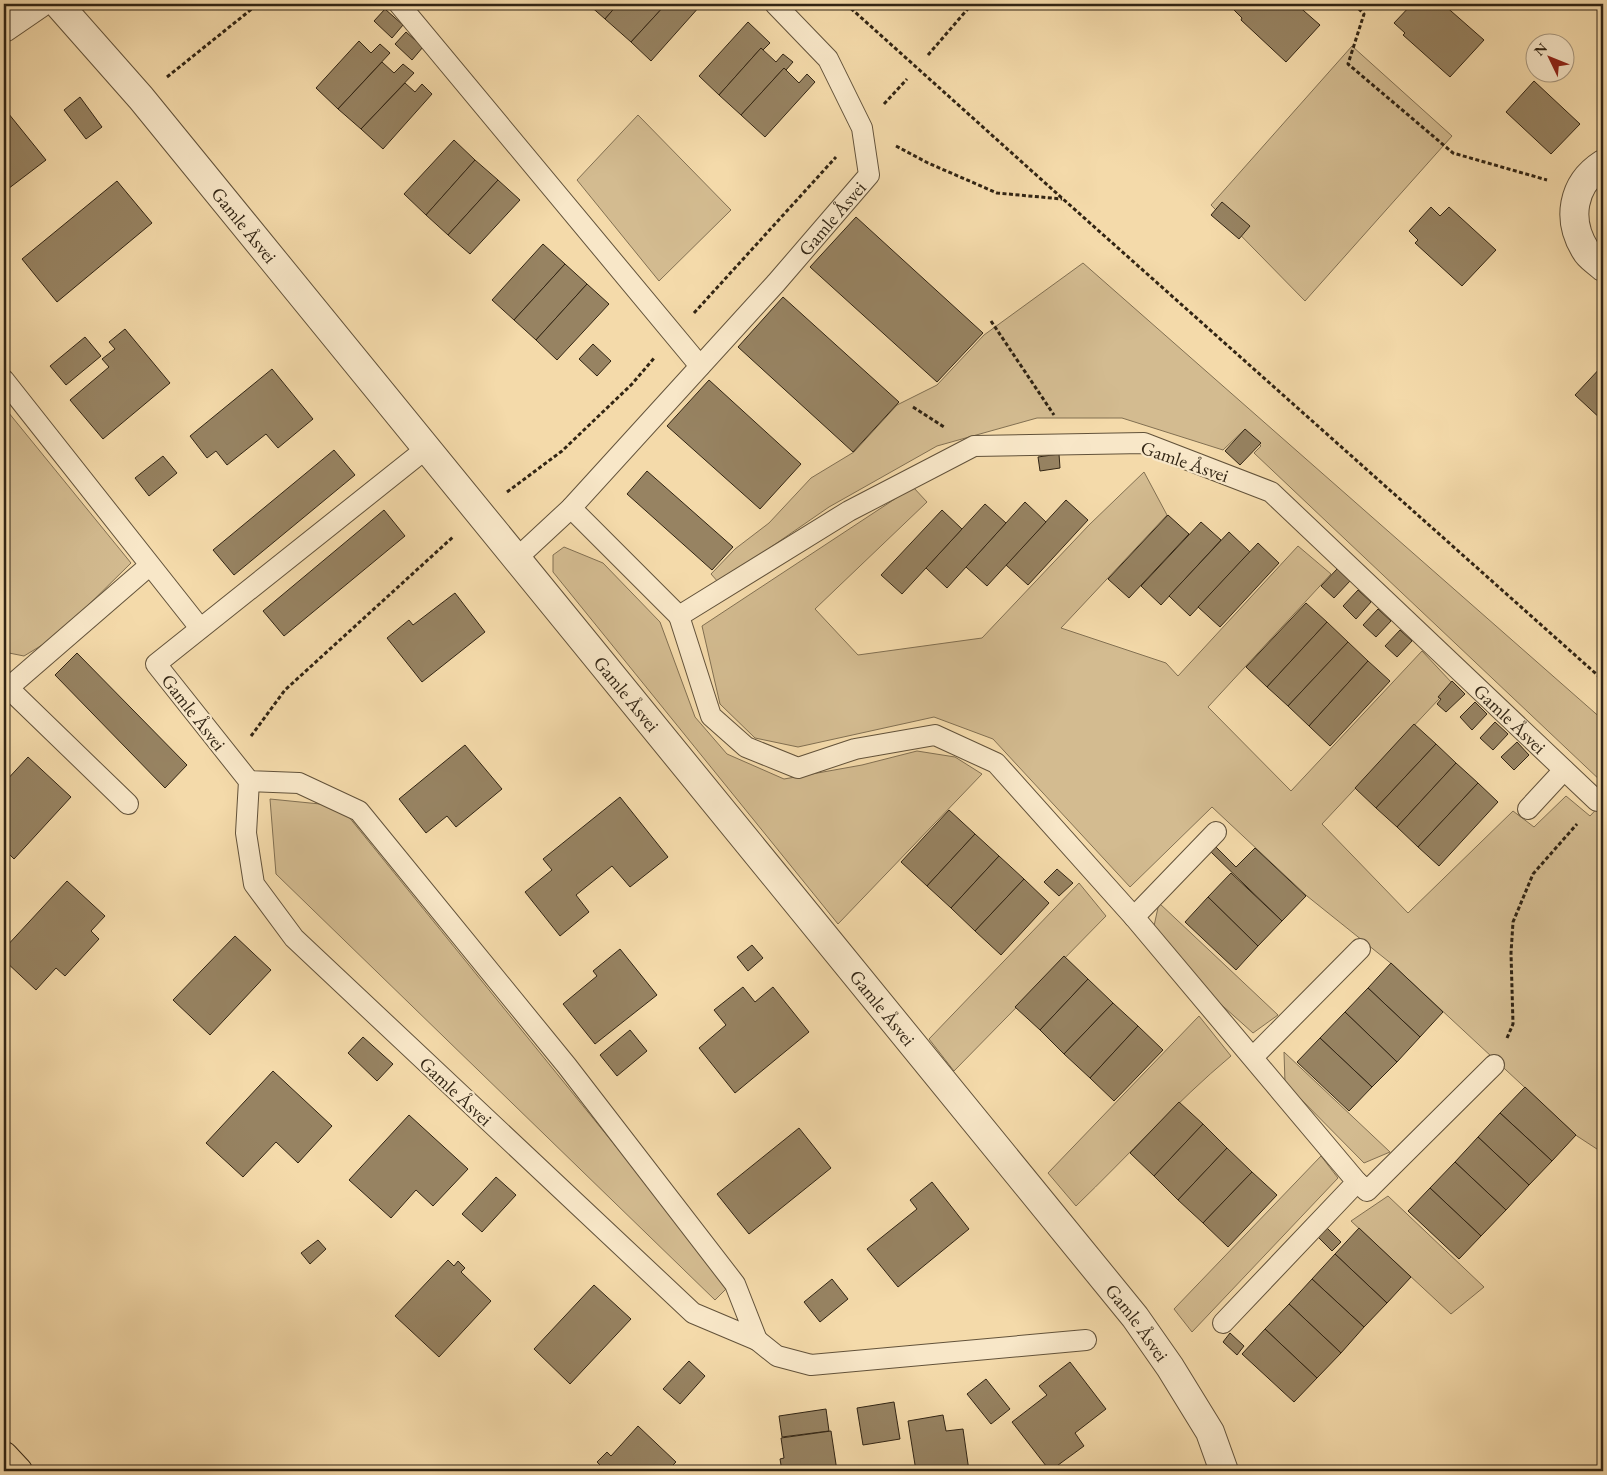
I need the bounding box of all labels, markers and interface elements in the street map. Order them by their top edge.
north arrow [1524,32,1574,82]
text: N [1530,38,1551,59]
street label: Gamle Åsvei [793,175,872,261]
street label: Gamle Åsvei [205,182,283,269]
street label: Gamle Åsvei [1138,435,1232,488]
street label: Gamle Åsvei [588,651,665,738]
street label: Gamle Åsvei [156,669,232,756]
street label: Gamle Åsvei [1468,679,1552,760]
street label: Gamle Åsvei [844,965,921,1051]
street label: Gamle Åsvei [414,1051,498,1132]
street label: Gamle Åsvei [1100,1278,1174,1367]

